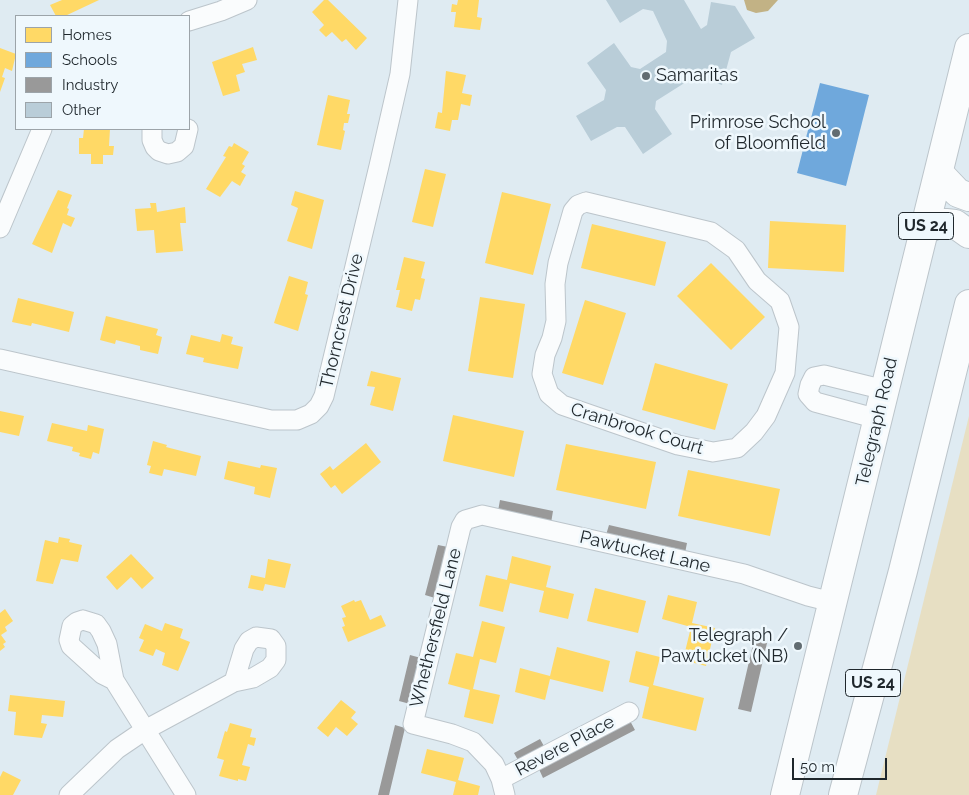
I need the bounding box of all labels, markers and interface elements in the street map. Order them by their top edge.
legend [15,15,190,130]
text: Homes [62,26,112,44]
text: Schools [62,51,117,69]
place label: Samaritas [656,65,738,87]
marker: Samaritas [640,70,652,82]
text: Industry [62,76,118,94]
text: Other [62,101,101,119]
place label: Primrose School of Bloomfield [690,112,826,154]
marker: Primrose School of Bloomfield [830,127,842,139]
road number: US 24 [898,212,954,240]
street label: Thorncrest Drive [316,251,368,391]
street label: Telegraph Road [852,355,902,489]
street label: Cranbrook Court [568,399,706,459]
street label: Pawtucket Lane [578,526,712,578]
street label: Whethersfield Lane [406,546,466,710]
place label: Telegraph / Pawtucket (NB) [660,625,788,668]
marker: Telegraph / Pawtucket (NB) [792,640,804,652]
road number: US 24 [846,670,900,696]
street label: Revere Place [512,711,618,781]
scale bar [794,748,889,780]
text: 50 m [800,758,835,776]

